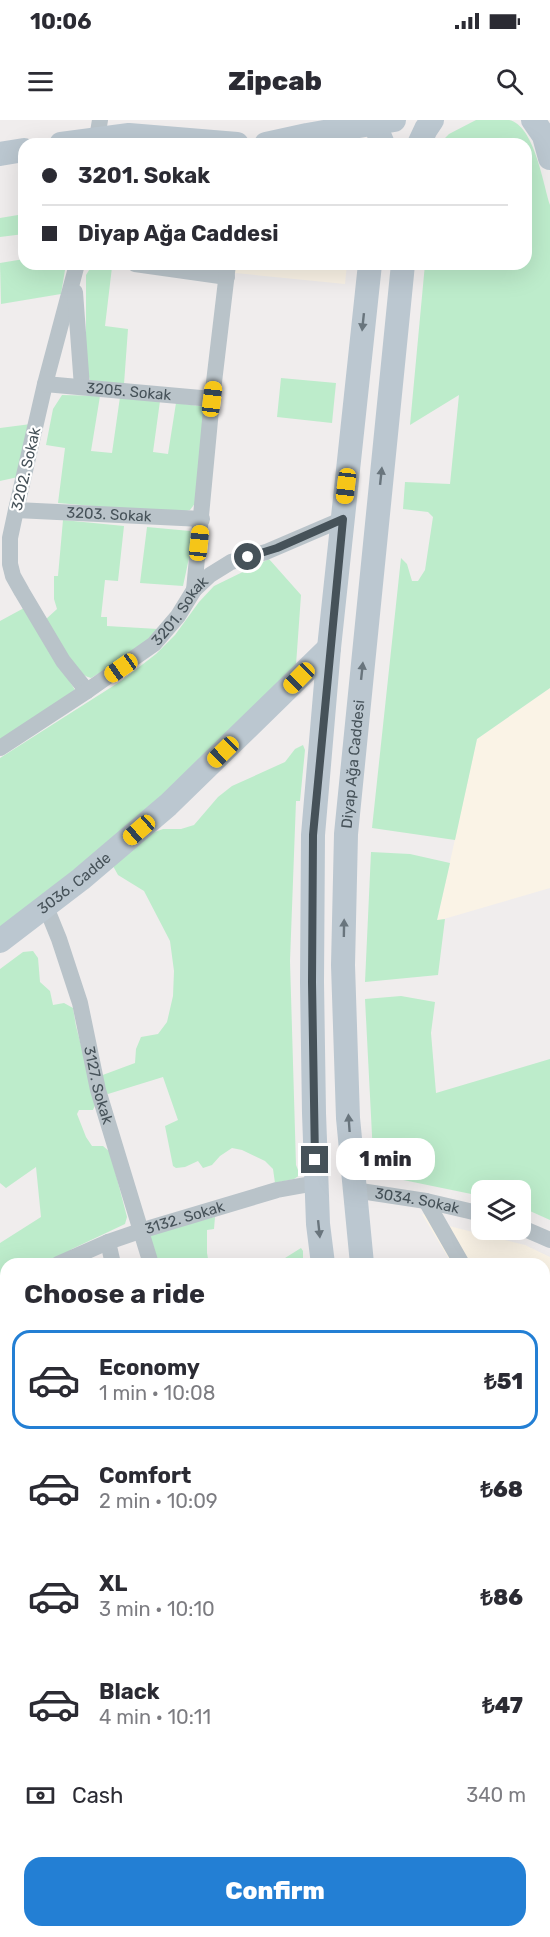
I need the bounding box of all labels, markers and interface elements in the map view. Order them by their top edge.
text: 10:06 [30,8,92,35]
icon: menu [24,65,57,98]
text: Zipcab [228,65,322,97]
icon: search [493,65,526,98]
text: 3201. Sokak [78,162,210,189]
text: Diyap Ağa Caddesi [78,220,279,247]
one-way arrow [359,313,368,332]
street label: 3205. Sokak [85,379,172,404]
car [201,380,223,418]
street label: 3202. Sokak [8,425,44,513]
car [335,467,357,505]
one-way arrow [376,467,386,486]
street label: 3203. Sokak [66,503,152,526]
car [188,524,210,562]
route start [234,543,261,570]
street label: 3201. Sokak [148,572,212,649]
car [101,650,141,686]
car [280,659,318,697]
one-way arrow [357,661,367,680]
street label: Diyap Ağa Caddesi [338,699,368,829]
car [204,733,242,771]
car [120,811,158,849]
street label: 3036. Cadde [34,849,114,918]
one-way arrow [339,918,348,937]
street label: 3127. Sokak [80,1044,117,1126]
one-way arrow [344,1113,354,1132]
callout: 1 min [336,1139,435,1181]
route end [301,1146,328,1173]
text: 1 min [359,1147,412,1171]
map controls [471,1180,531,1240]
button: layers [471,1180,531,1240]
street label: 3034. Sokak [374,1184,461,1218]
street label: 3132. Sokak [143,1197,227,1238]
one-way arrow [314,1219,324,1238]
text: Choose a ride [24,1278,205,1310]
icon: car [27,1353,81,1407]
text: Economy [99,1354,200,1381]
text: ₺51 [484,1368,523,1395]
text: 1 min · 10:08 [99,1381,215,1405]
icon: car [27,1461,81,1515]
text: Comfort [99,1462,191,1489]
text: ₺68 [480,1476,523,1503]
text: 2 min · 10:09 [99,1489,218,1513]
icon: car [27,1569,81,1623]
text: XL [99,1570,127,1597]
text: ₺86 [480,1584,523,1611]
text: 3 min · 10:10 [99,1597,215,1621]
icon: car [27,1677,81,1731]
text: Black [99,1678,160,1705]
text: ₺47 [482,1692,523,1719]
text: 4 min · 10:11 [99,1705,211,1729]
icon: cash [24,1779,57,1812]
text: Cash [72,1782,123,1809]
text: 340 m [466,1783,526,1807]
button: Confirm [24,1857,526,1926]

